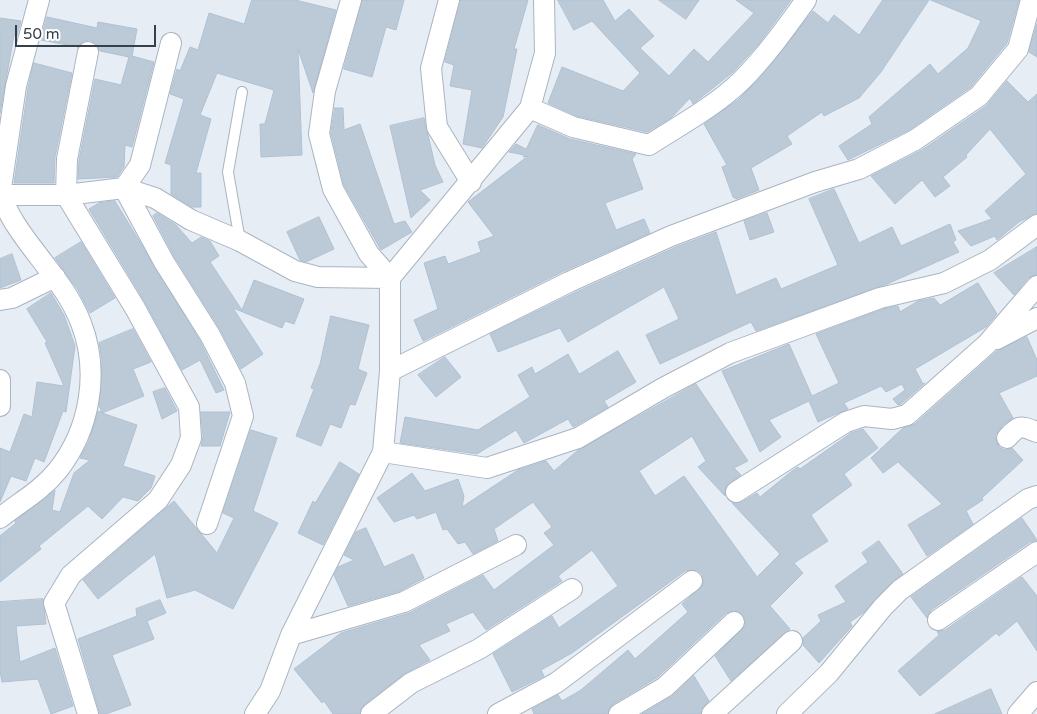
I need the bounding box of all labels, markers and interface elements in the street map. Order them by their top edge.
scale bar [18,15,159,47]
text: 50 m [23,25,60,43]

